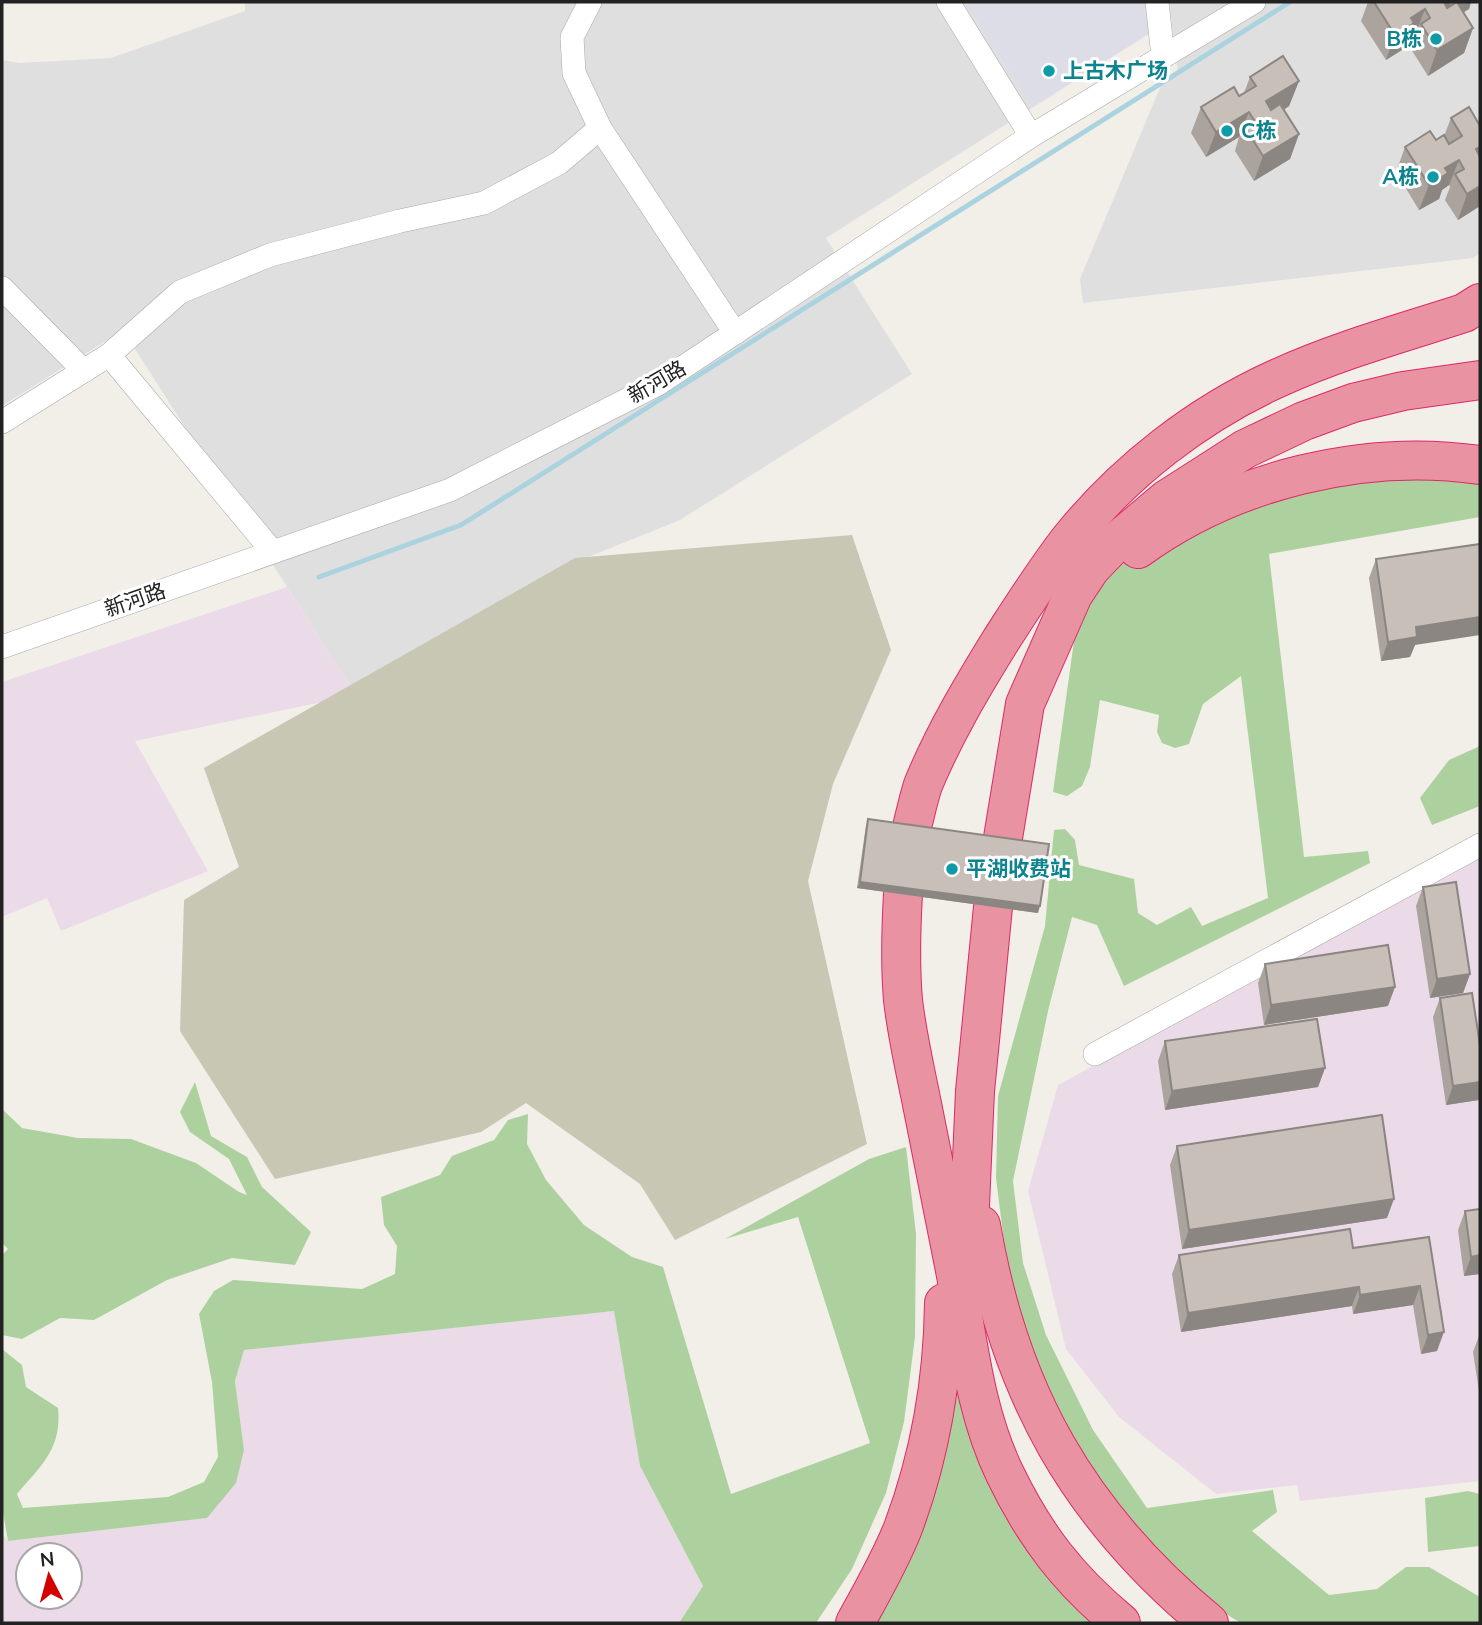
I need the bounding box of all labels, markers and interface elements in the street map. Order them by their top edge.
place label: B栋 [1387,25,1422,51]
marker: B栋 [1428,31,1444,47]
place label: 上古木广场 [1063,57,1168,83]
marker: 上古木广场 [1041,63,1057,79]
place label: C栋 [1241,117,1276,143]
marker: C栋 [1219,123,1235,139]
place label: A栋 [1382,163,1419,189]
marker: A栋 [1425,169,1441,185]
street label: 新河路 [623,354,690,408]
street label: 新河路 [101,577,169,622]
place label: 平湖收费站 [966,855,1071,881]
marker: 平湖收费站 [944,861,960,877]
north arrow [14,1541,84,1611]
text: N [39,1546,56,1572]

